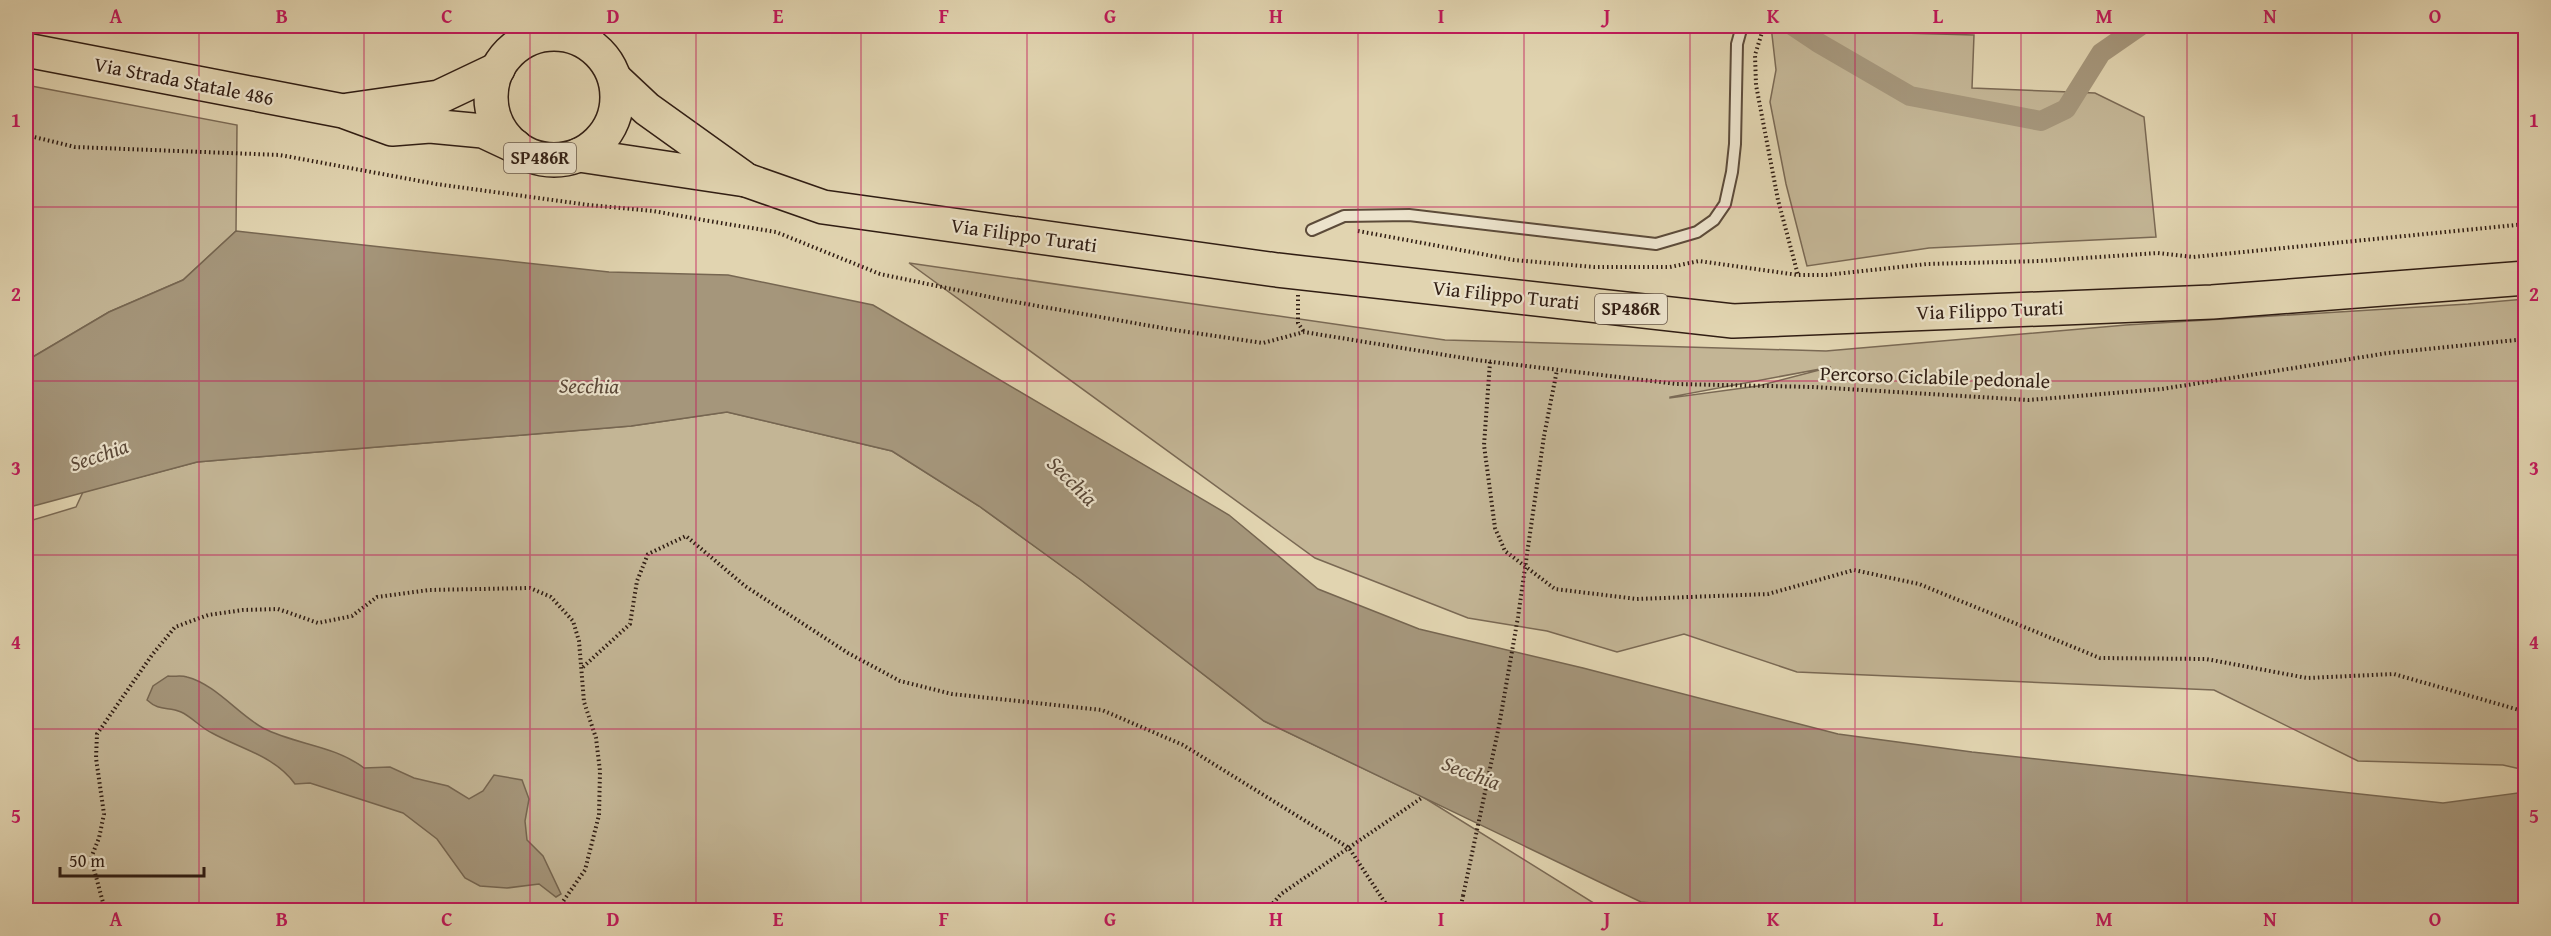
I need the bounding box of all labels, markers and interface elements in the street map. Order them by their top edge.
text: A [110,1,123,30]
text: B [276,1,288,30]
text: C [441,1,453,30]
text: D [606,1,620,30]
text: E [773,1,784,30]
text: F [939,1,949,30]
text: G [1104,1,1116,30]
text: H [1269,1,1283,30]
text: I [1438,1,1444,30]
text: J [1601,1,1611,30]
text: K [1767,1,1780,30]
text: L [1933,1,1944,30]
text: M [2095,1,2113,30]
text: N [2263,1,2277,30]
text: O [2429,1,2441,30]
street label: Via Strada Statale 486 [92,49,276,112]
text: 1 [11,105,21,134]
text: 1 [2529,105,2539,134]
road number: SP486R [504,143,576,173]
street label: Via Filippo Turati [949,210,1100,259]
street label: Via Filippo Turati [1431,272,1581,317]
text: 2 [11,279,21,308]
text: 2 [2529,279,2539,308]
street label: Via Filippo Turati [1916,292,2065,327]
road number: SP486R [1595,294,1667,324]
street label: Percorso Ciclabile pedonale [1819,358,2051,395]
water label: Secchia [559,369,620,402]
water label: Secchia [65,430,133,479]
water label: Secchia [1040,448,1105,513]
text: 3 [11,453,21,482]
text: 3 [2529,453,2539,482]
text: 4 [11,627,21,656]
text: 4 [2529,627,2539,656]
water label: Secchia [1438,747,1505,798]
text: 5 [11,801,21,830]
text: 5 [2529,801,2539,830]
scale bar [60,840,204,878]
text: 50 m [69,847,105,874]
text: A [110,904,123,933]
text: B [276,904,288,933]
text: C [441,904,453,933]
text: D [606,904,620,933]
text: E [773,904,784,933]
text: F [939,904,949,933]
text: G [1104,904,1116,933]
text: H [1269,904,1283,933]
text: I [1438,904,1444,933]
text: J [1601,904,1611,933]
text: K [1767,904,1780,933]
text: L [1933,904,1944,933]
text: M [2095,904,2113,933]
text: N [2263,904,2277,933]
text: O [2429,904,2441,933]

